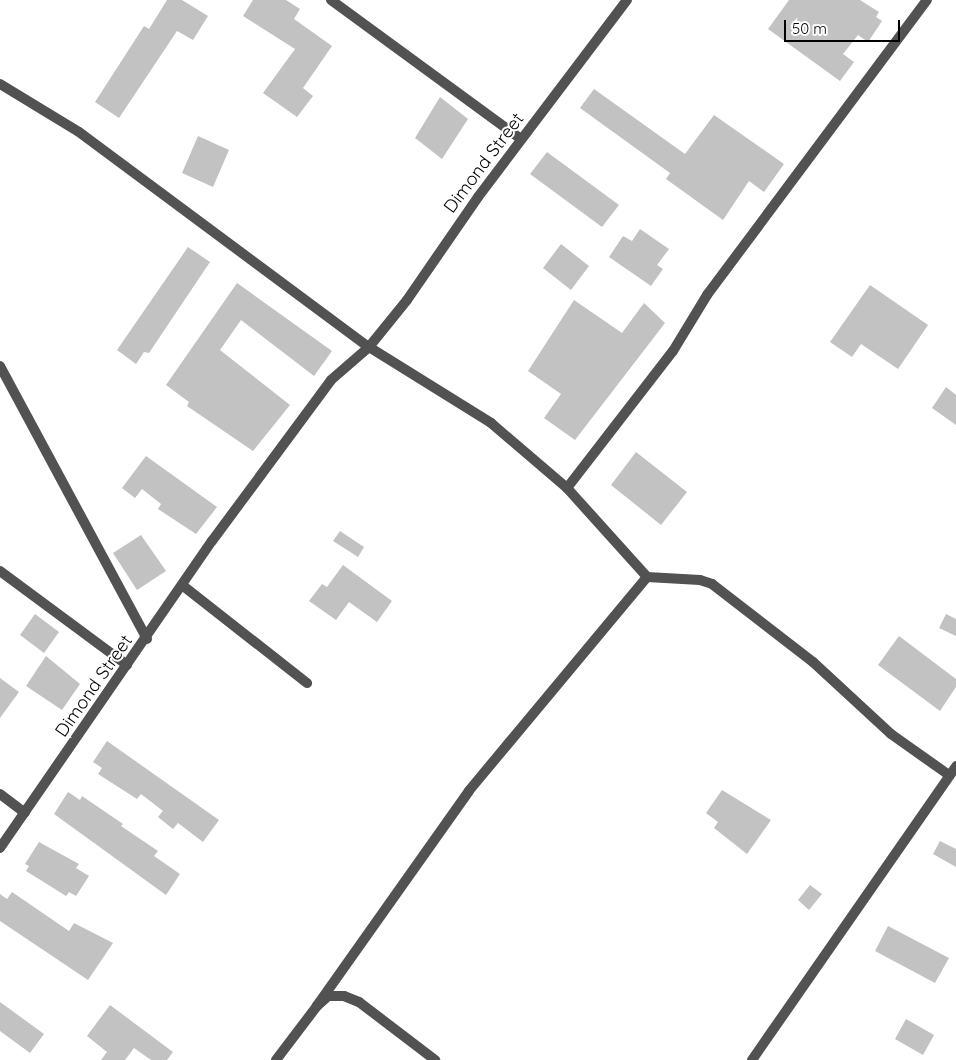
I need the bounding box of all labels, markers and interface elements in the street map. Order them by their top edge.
scale bar [786,10,902,42]
text: 50 m [792,19,827,38]
street label: Dimond Street [439,109,529,217]
street label: Dimond Street [51,631,137,741]

